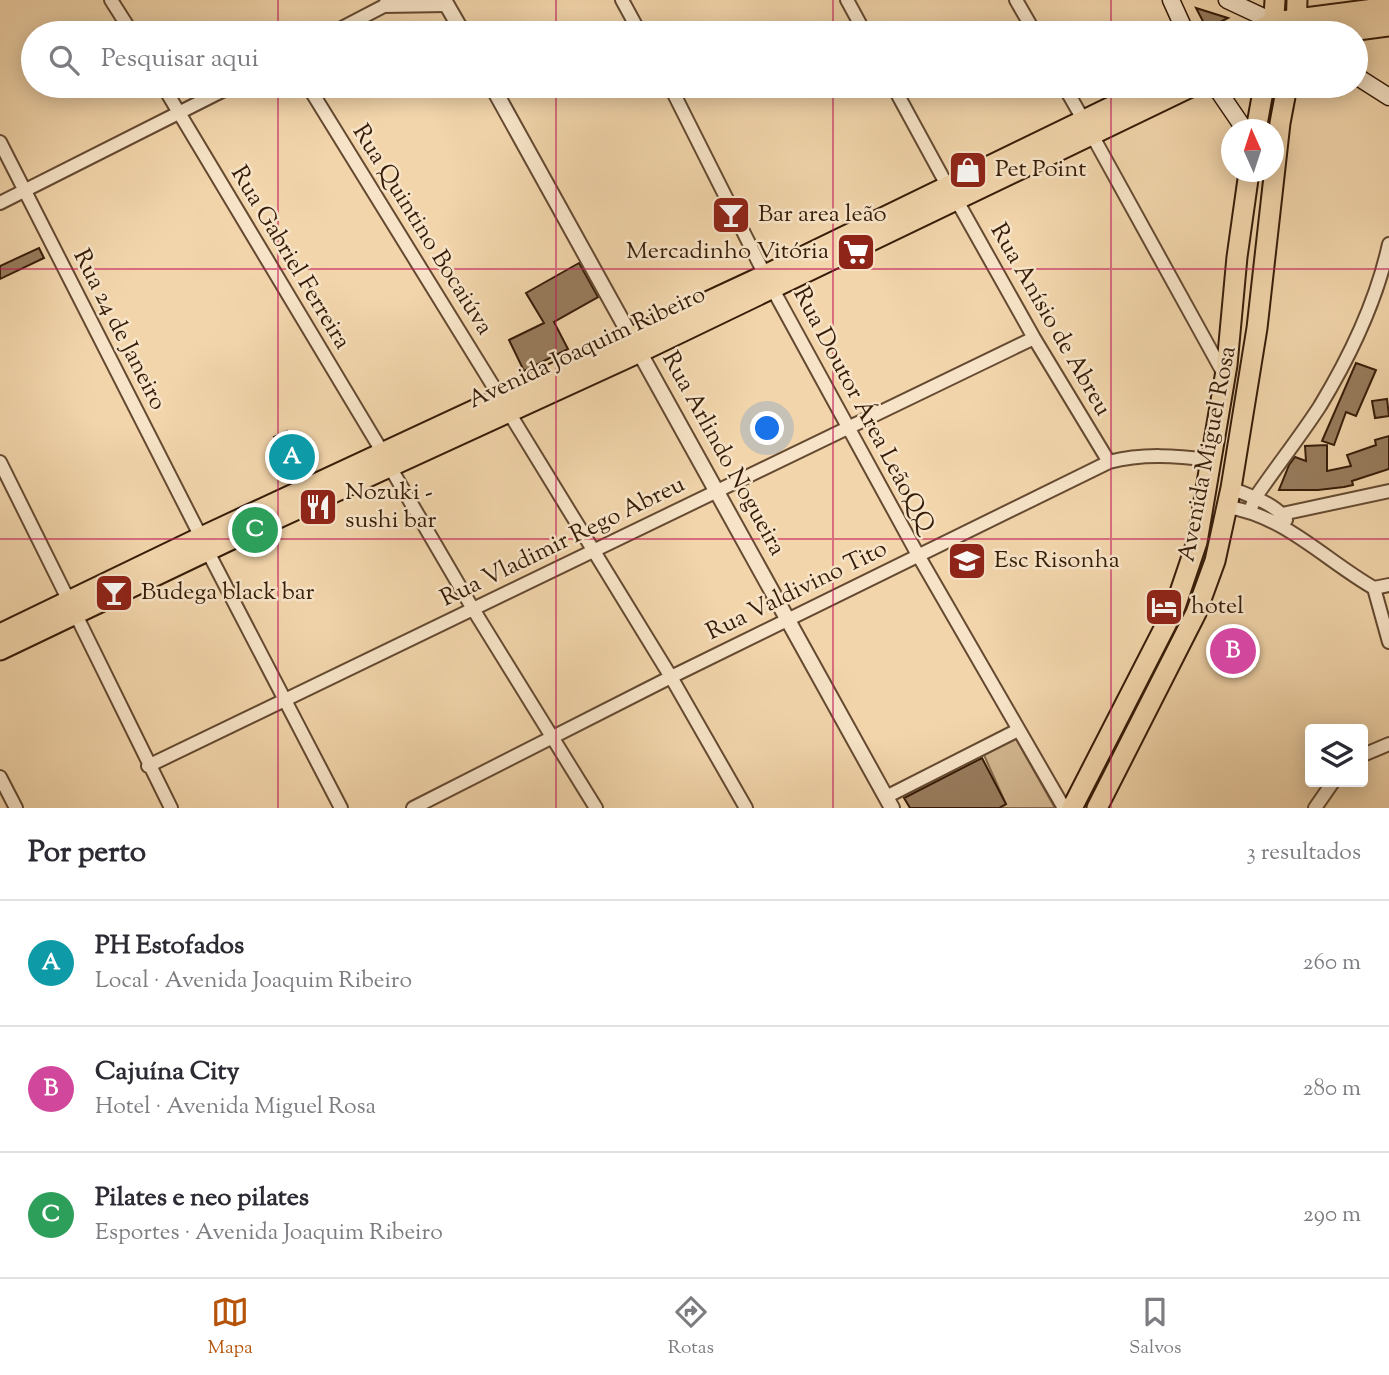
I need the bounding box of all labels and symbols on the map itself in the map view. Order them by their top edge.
street label: Rua Quintino Bocaiúva [343,118,501,342]
north arrow [1221,119,1284,182]
shop icon: Pet Point [947,149,989,191]
place label: Pet Point [995,153,1087,187]
street label: Rua Gabriel Ferreira [222,160,358,356]
bar icon: Bar area leão [710,194,752,236]
place label: Bar area leão [758,198,887,232]
street label: Rua Anísio de Abreu [981,217,1119,423]
supermarket icon: Mercadinho Vitória [835,231,877,273]
place label: Mercadinho Vitória [626,235,829,269]
street label: Rua 24 de Janeiro [64,244,174,416]
street label: Avenida Joaquim Ribeiro [463,278,711,418]
street label: Rua Doutor Área LeãoQQ [784,281,944,541]
street label: Avenida Miguel Rosa [1170,343,1246,565]
street label: Rua Arlindo Nogueira [653,346,793,562]
your location [750,411,784,445]
pin: A [269,431,315,483]
street label: Rua Vladimir Rego Abreu [435,468,691,616]
place label: Nozuki - sushi bar [345,476,437,538]
restaurant icon: Nozuki - sushi bar [297,486,339,528]
pin: C [232,504,278,556]
street label: Rua Valdivino Tito [701,532,893,650]
school or university icon: Esc Risonha [946,540,988,582]
place label: Esc Risonha [994,544,1120,578]
bar icon: Budega black bar [93,572,135,614]
place label: Budega black bar [141,576,315,610]
hotel icon: hotel [1143,586,1185,628]
place label: hotel [1191,590,1244,624]
pin: B [1210,625,1256,677]

